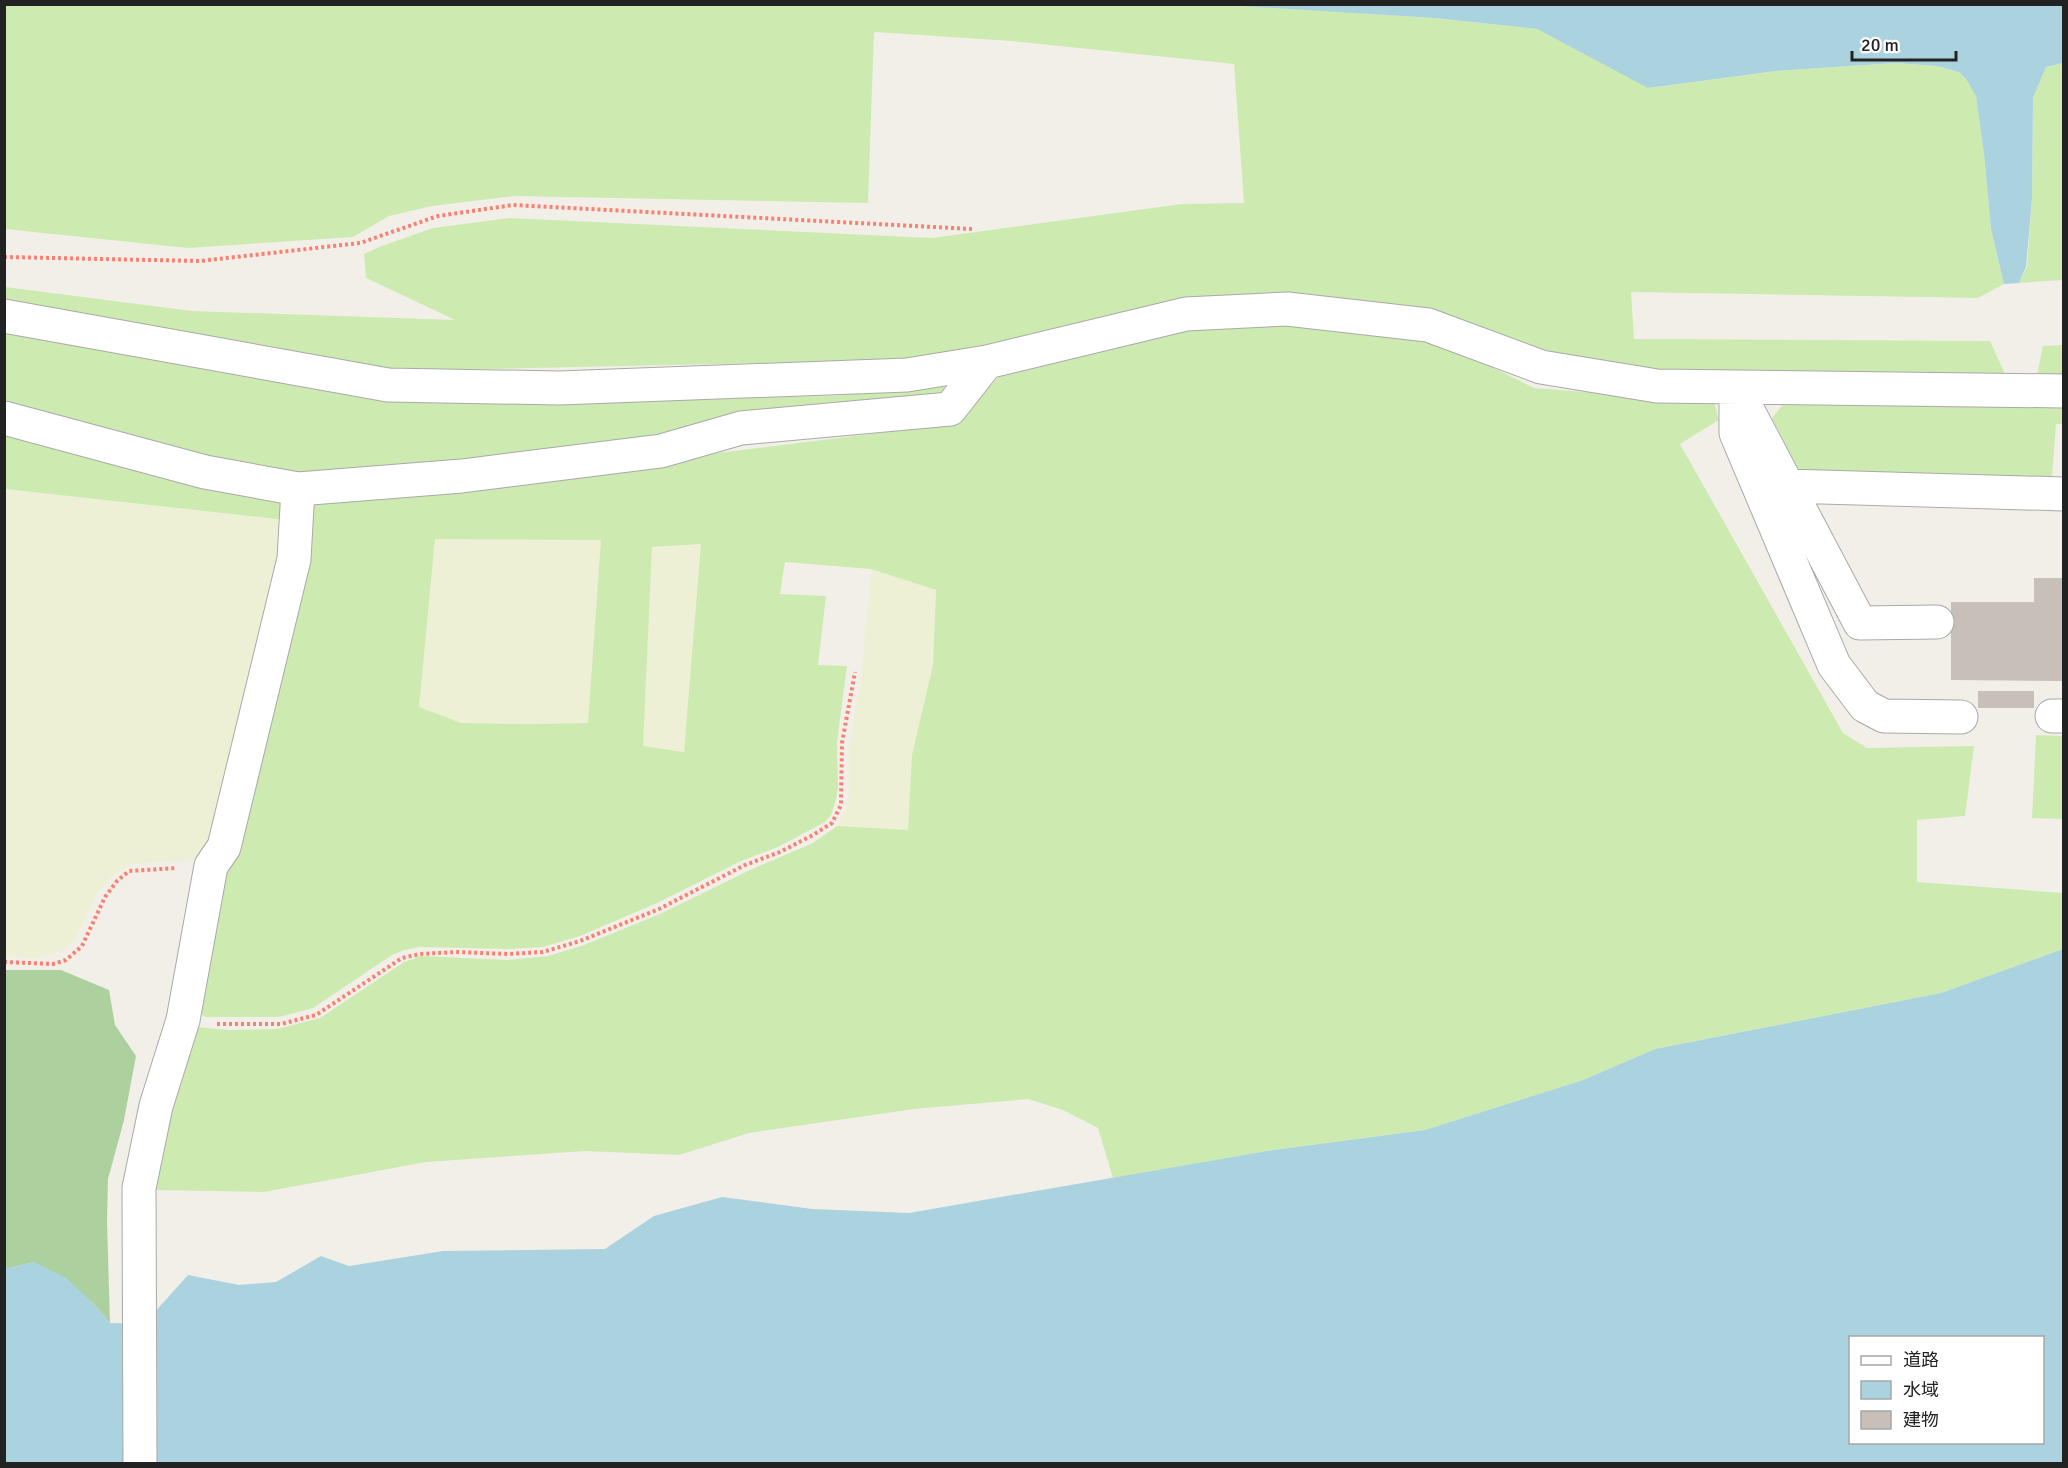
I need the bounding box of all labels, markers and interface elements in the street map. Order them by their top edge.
scale bar [1852,24,1956,62]
text: 20 m [1861,34,1899,56]
legend [1849,1336,2044,1444]
text: 道路 [1903,1349,1939,1371]
text: 水域 [1903,1379,1939,1401]
text: 建物 [1903,1409,1939,1431]

